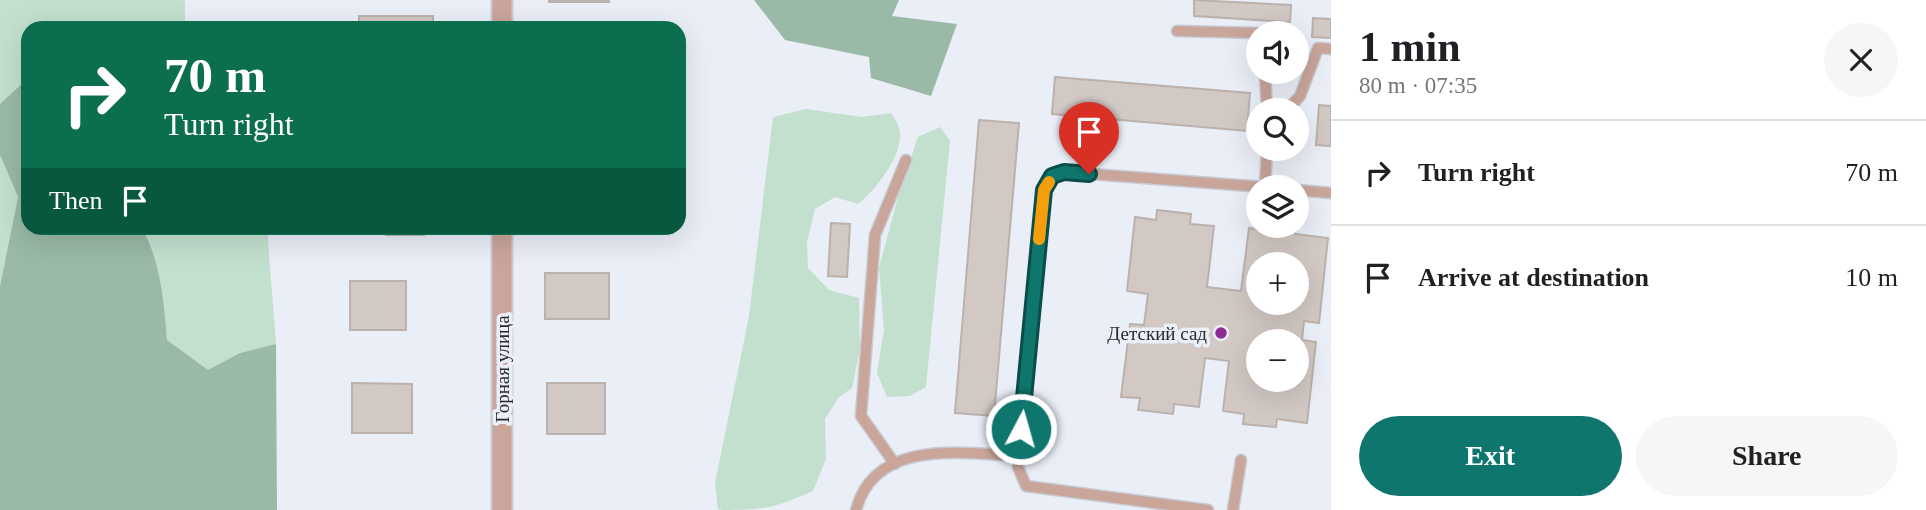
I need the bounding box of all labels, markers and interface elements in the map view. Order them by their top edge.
map controls [1246,21,1309,392]
button: sound [1246,21,1309,84]
button: close [1824,23,1898,97]
text: 1 min [1359,24,1461,70]
text: 70 m [164,48,266,103]
icon: right [49,49,140,140]
text: 80 m · 07:35 [1359,73,1477,98]
button: search [1246,98,1309,161]
pin [1059,102,1119,174]
text: Turn right [164,106,294,142]
icon: arrive [1070,113,1108,151]
icon: right [1359,154,1397,192]
text: Turn right [1418,158,1535,187]
text: 70 m [1845,158,1898,187]
button: layers [1246,175,1309,238]
icon: arrive [116,182,154,220]
text: Then [49,186,102,215]
button: + [1246,252,1309,315]
icon: arrive [1359,259,1397,297]
text: Arrive at destination [1418,263,1649,292]
text: 10 m [1845,263,1898,292]
street label: Горная улица [492,315,513,423]
place label: Детский сад [1107,323,1207,344]
marker: Детский сад [1213,325,1229,341]
button: − [1246,329,1309,392]
position arrow [984,392,1058,466]
button: Exit [1359,416,1622,496]
button: Share [1636,416,1898,496]

